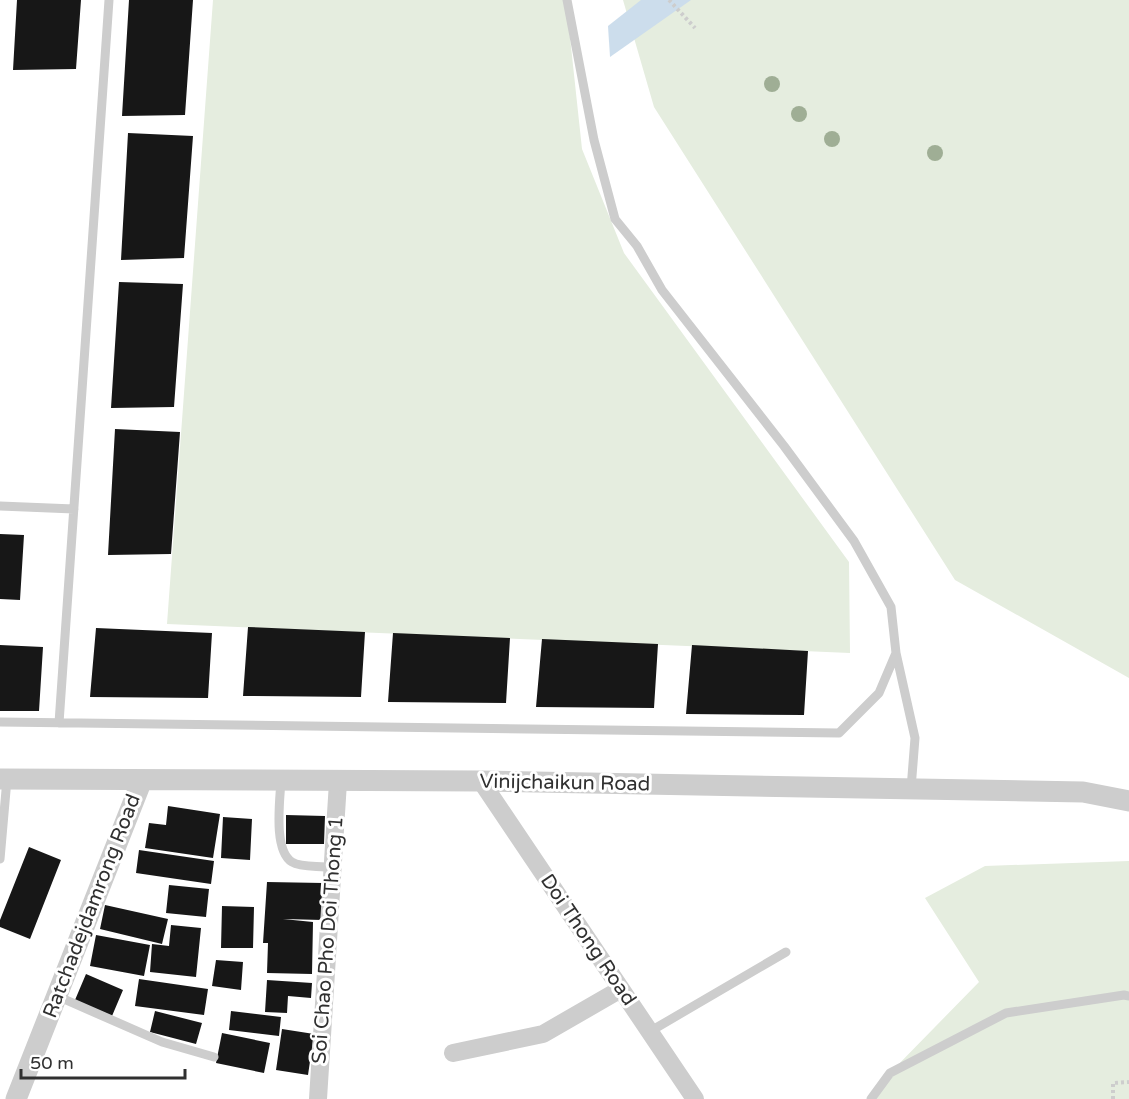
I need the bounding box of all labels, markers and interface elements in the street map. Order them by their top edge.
street label: Vinijchaikun Road [479,770,651,796]
street label: Ratchadejdamrong Road [38,791,146,1021]
street label: Soi Chao Pho Doi Thong 1 [307,815,349,1065]
street label: Doi Thong Road [535,870,641,1010]
scale bar [21,1042,184,1080]
text: 50 m [30,1052,74,1074]

